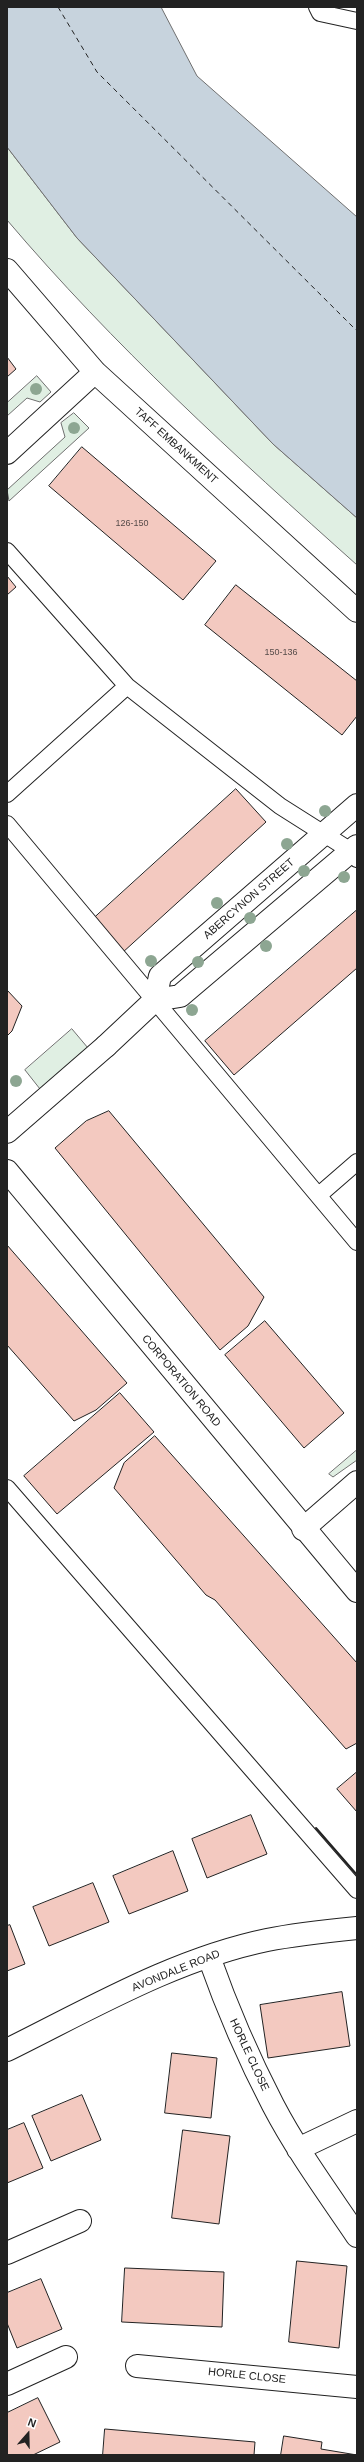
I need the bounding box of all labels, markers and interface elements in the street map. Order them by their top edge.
street label: TAFF EMBANKMENT [132,405,220,487]
house number: 126-150 [115,519,149,529]
house number: 150-136 [264,648,298,658]
street label: ABERCYNON STREET [201,856,297,942]
street label: CORPORATION ROAD [139,1332,223,1430]
street label: AVONDALE ROAD [130,1947,222,1995]
street label: HORLE CLOSE [226,2017,272,2093]
street label: HORLE CLOSE [207,2365,287,2387]
north arrow [8,2414,48,2454]
text: N [26,2416,38,2430]

